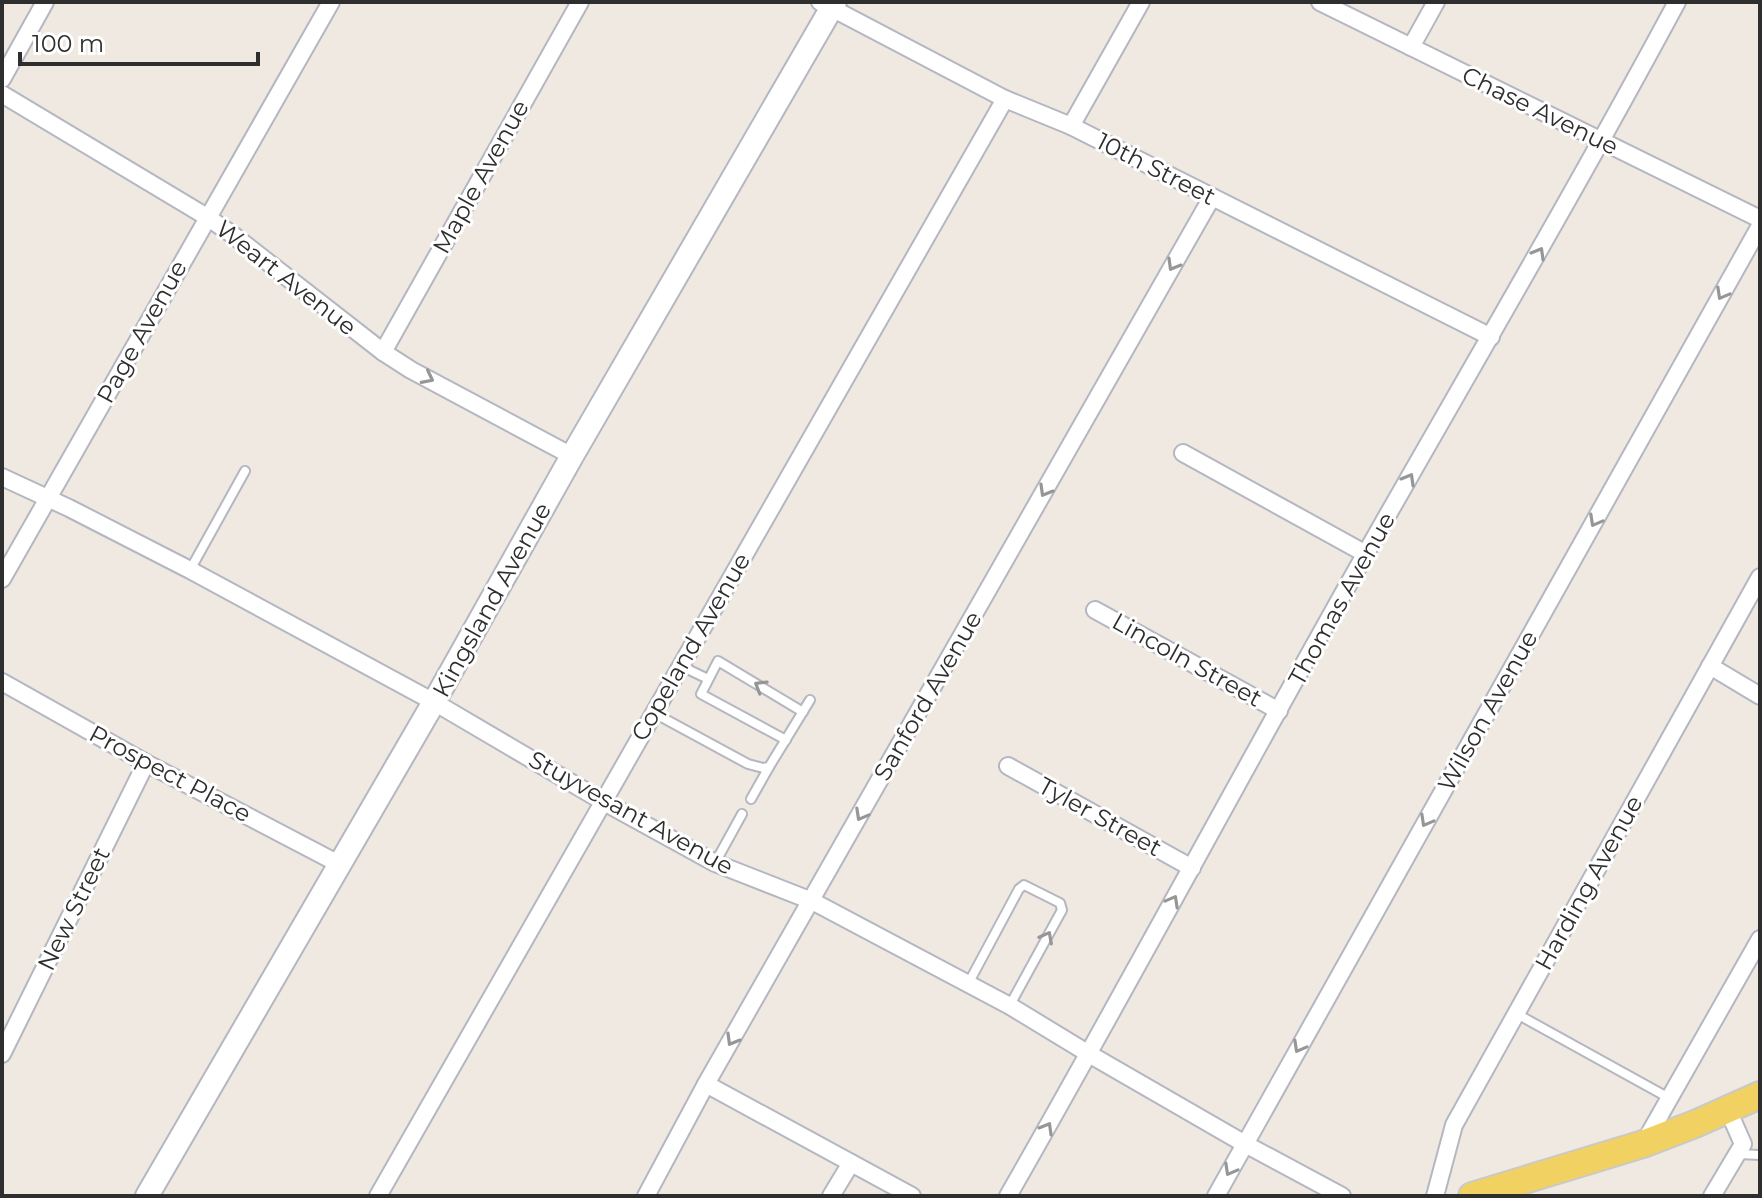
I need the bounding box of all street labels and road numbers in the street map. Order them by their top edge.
street label: Chase Avenue [1457,60,1623,161]
street label: Maple Avenue [426,95,535,259]
street label: 10th Street [1092,126,1221,211]
street label: Weart Avenue [210,214,362,341]
street label: Page Avenue [90,255,193,408]
street label: Kingsland Avenue [426,497,557,702]
street label: Thomas Avenue [1282,507,1401,690]
street label: Copeland Avenue [625,548,756,746]
street label: Sanford Avenue [867,606,988,786]
street label: Lincoln Street [1107,606,1267,713]
street label: Wilson Avenue [1431,625,1544,796]
street label: Prospect Place [84,719,256,828]
street label: Stuyvesant Avenue [524,744,739,881]
street label: Tyler Street [1034,771,1167,862]
street label: Harding Avenue [1529,790,1649,975]
street label: New Street [31,842,116,975]

